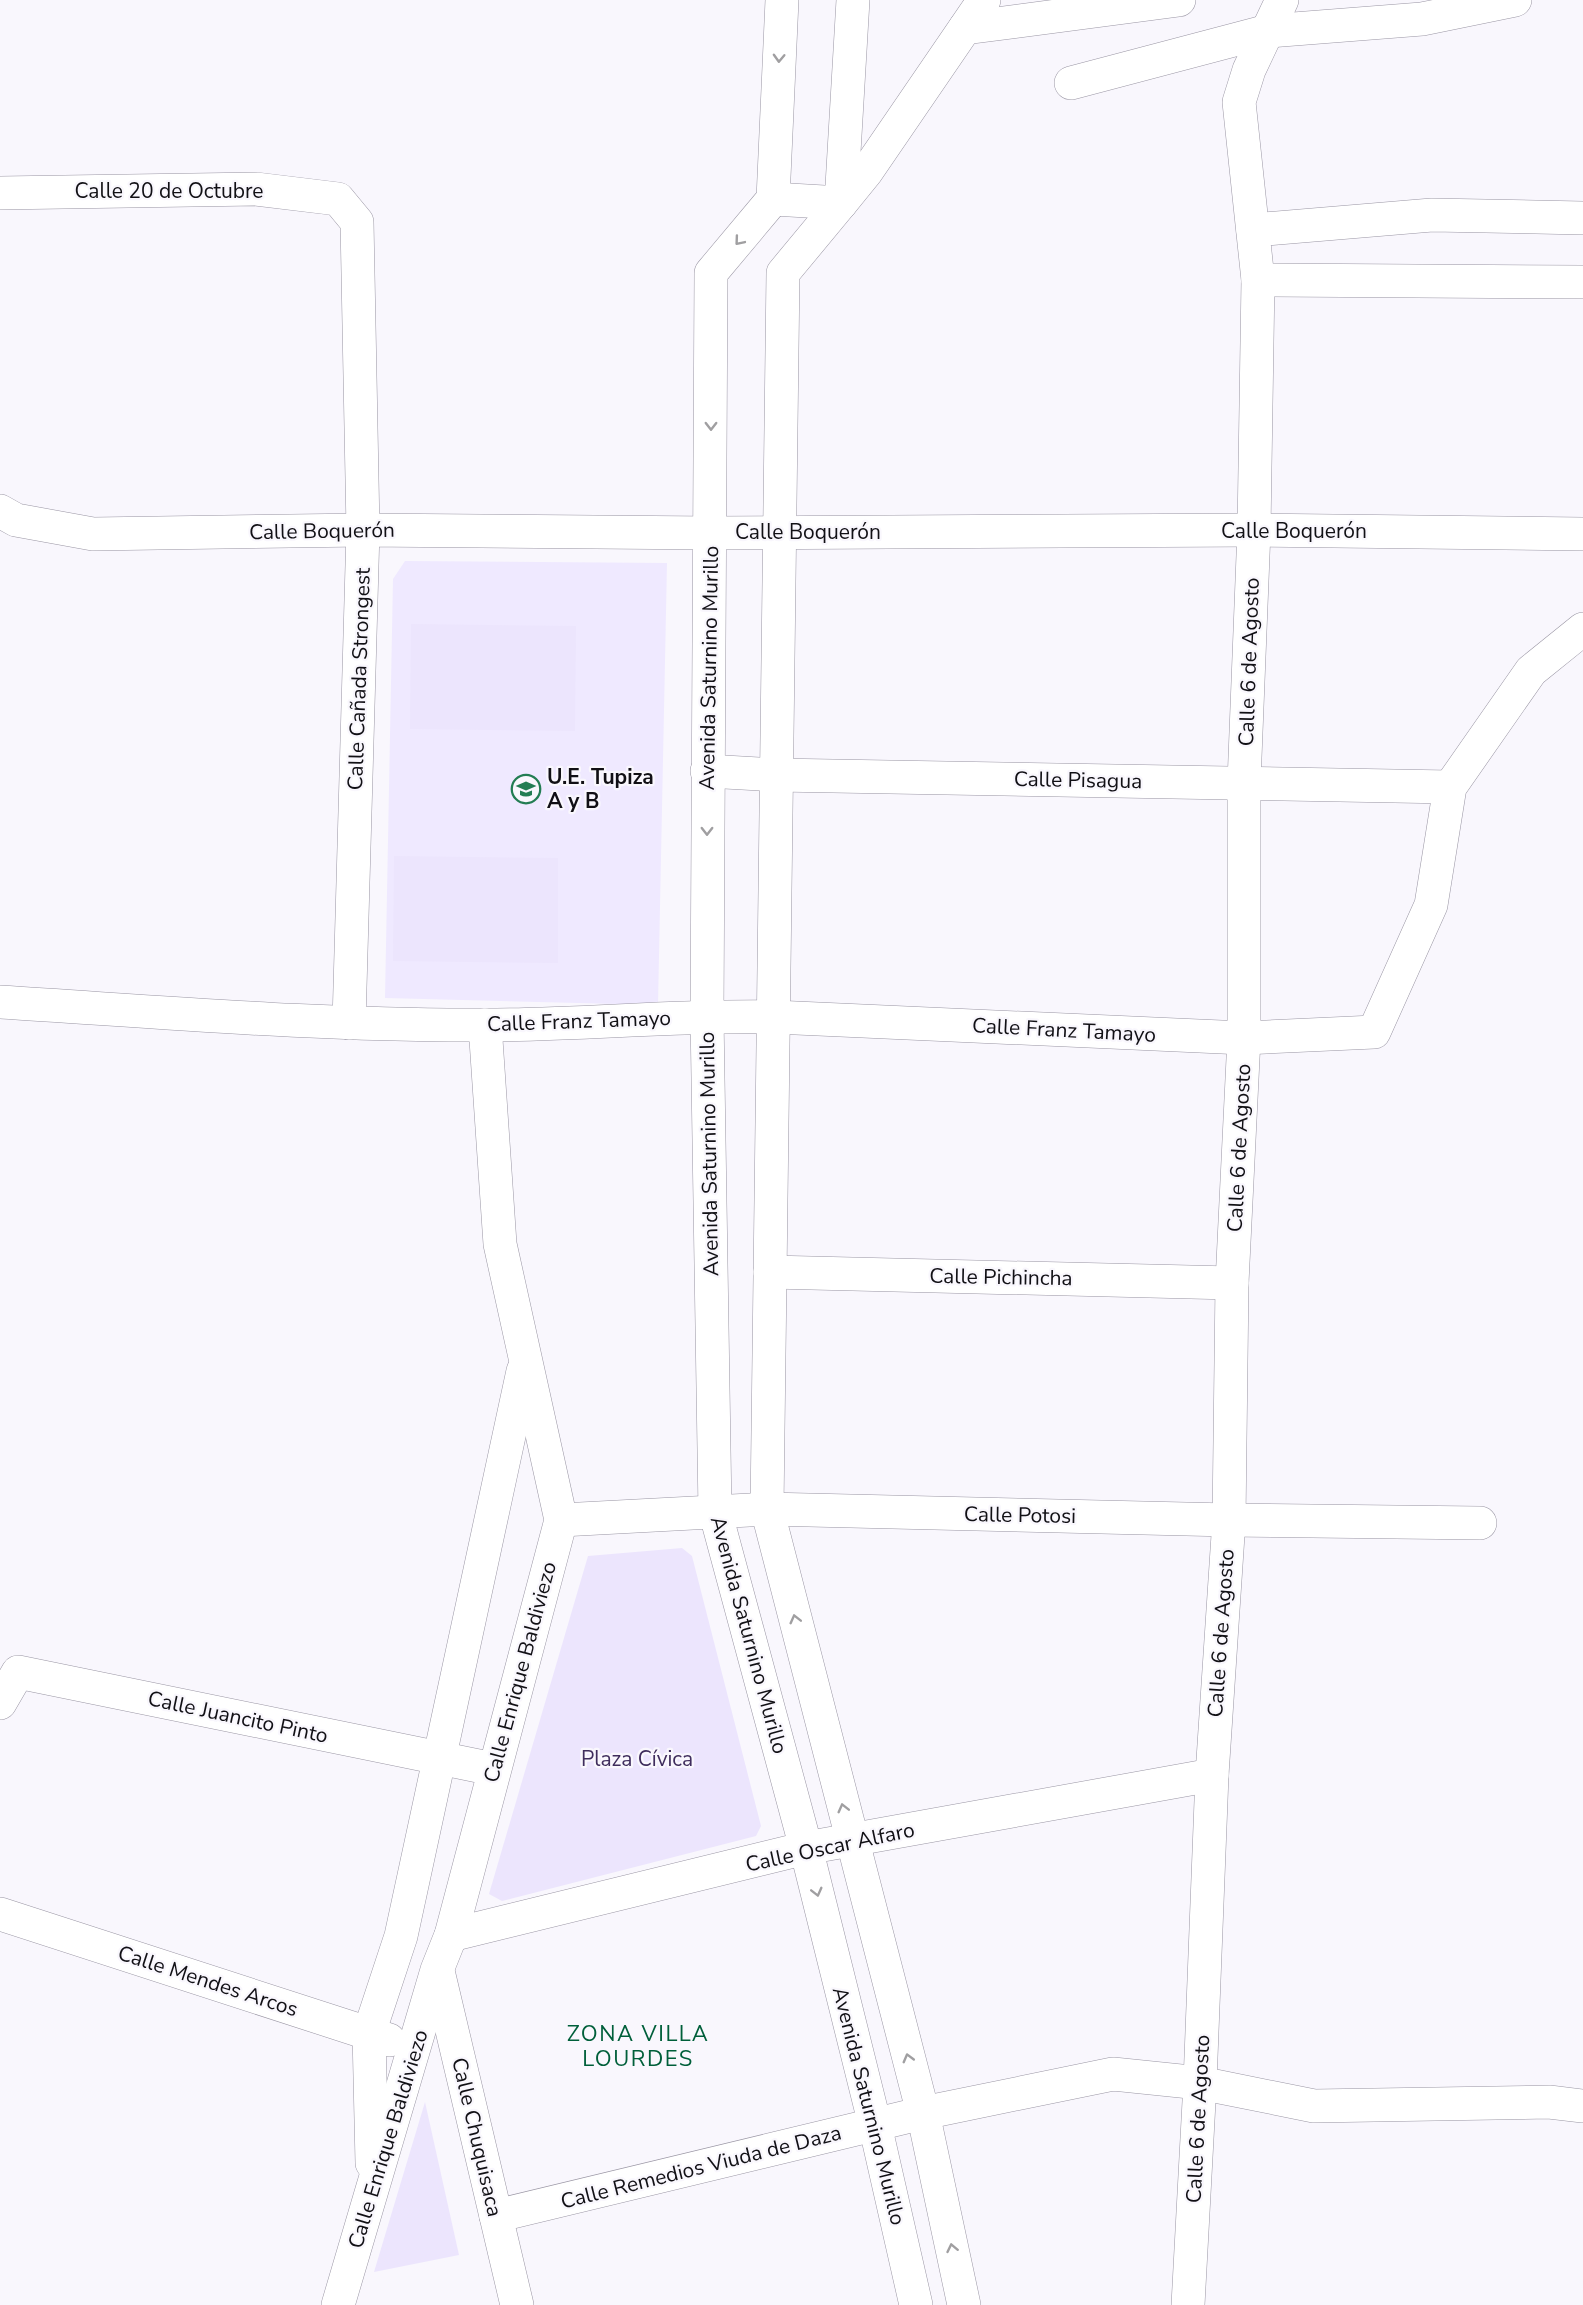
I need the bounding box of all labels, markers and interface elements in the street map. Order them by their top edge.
one-way arrow [773,54,786,63]
street label: Calle 20 de Octubre [75,177,264,205]
one-way arrow [735,234,746,245]
one-way arrow [705,421,717,430]
street label: Calle Boquerón [249,516,395,546]
street label: Calle Boquerón [1221,517,1367,545]
street label: Calle Boquerón [735,518,881,546]
street label: Avenida Saturnino Murillo [693,545,725,791]
street label: Calle Cañada Strongest [341,567,377,791]
street label: Calle 6 de Agosto [1232,577,1266,747]
place label: U.E. Tupiza A y B [547,763,654,815]
street label: Calle Pisagua [1014,765,1142,795]
school or university icon: U.E. Tupiza A y B [510,773,542,805]
one-way arrow [701,826,713,835]
street label: Calle Franz Tamayo [486,1004,672,1038]
street label: Calle Franz Tamayo [971,1011,1157,1049]
street label: Avenida Saturnino Murillo [693,1031,725,1277]
street label: Calle 6 de Agosto [1221,1063,1257,1233]
street label: Calle Pichincha [929,1262,1073,1292]
street label: Calle Potosi [964,1500,1076,1530]
street label: Avenida Saturnino Murillo [704,1513,794,1757]
street label: Calle 6 de Agosto [1201,1548,1241,1718]
street label: Calle Enrique Baldiviezo [477,1558,563,1786]
one-way arrow [789,1614,802,1624]
street label: Calle Juancito Pinto [145,1684,331,1750]
park label: Plaza Cívica [581,1745,693,1773]
one-way arrow [837,1803,850,1813]
street label: Calle Oscar Alfaro [743,1815,917,1879]
one-way arrow [810,1886,822,1897]
street label: Calle Mendes Arcos [114,1939,302,2023]
street label: Avenida Saturnino Murillo [826,1984,912,2228]
district label: ZONA VILLA LOURDES [567,2019,709,2074]
street label: Calle Enrique Baldiviezo [341,2026,435,2252]
street label: Calle 6 de Agosto [1180,2034,1216,2204]
one-way arrow [903,2053,916,2063]
street label: Calle Chuquisaca [445,2055,509,2219]
street label: Calle Remedios Viuda de Daza [558,2119,844,2215]
one-way arrow [946,2243,959,2253]

